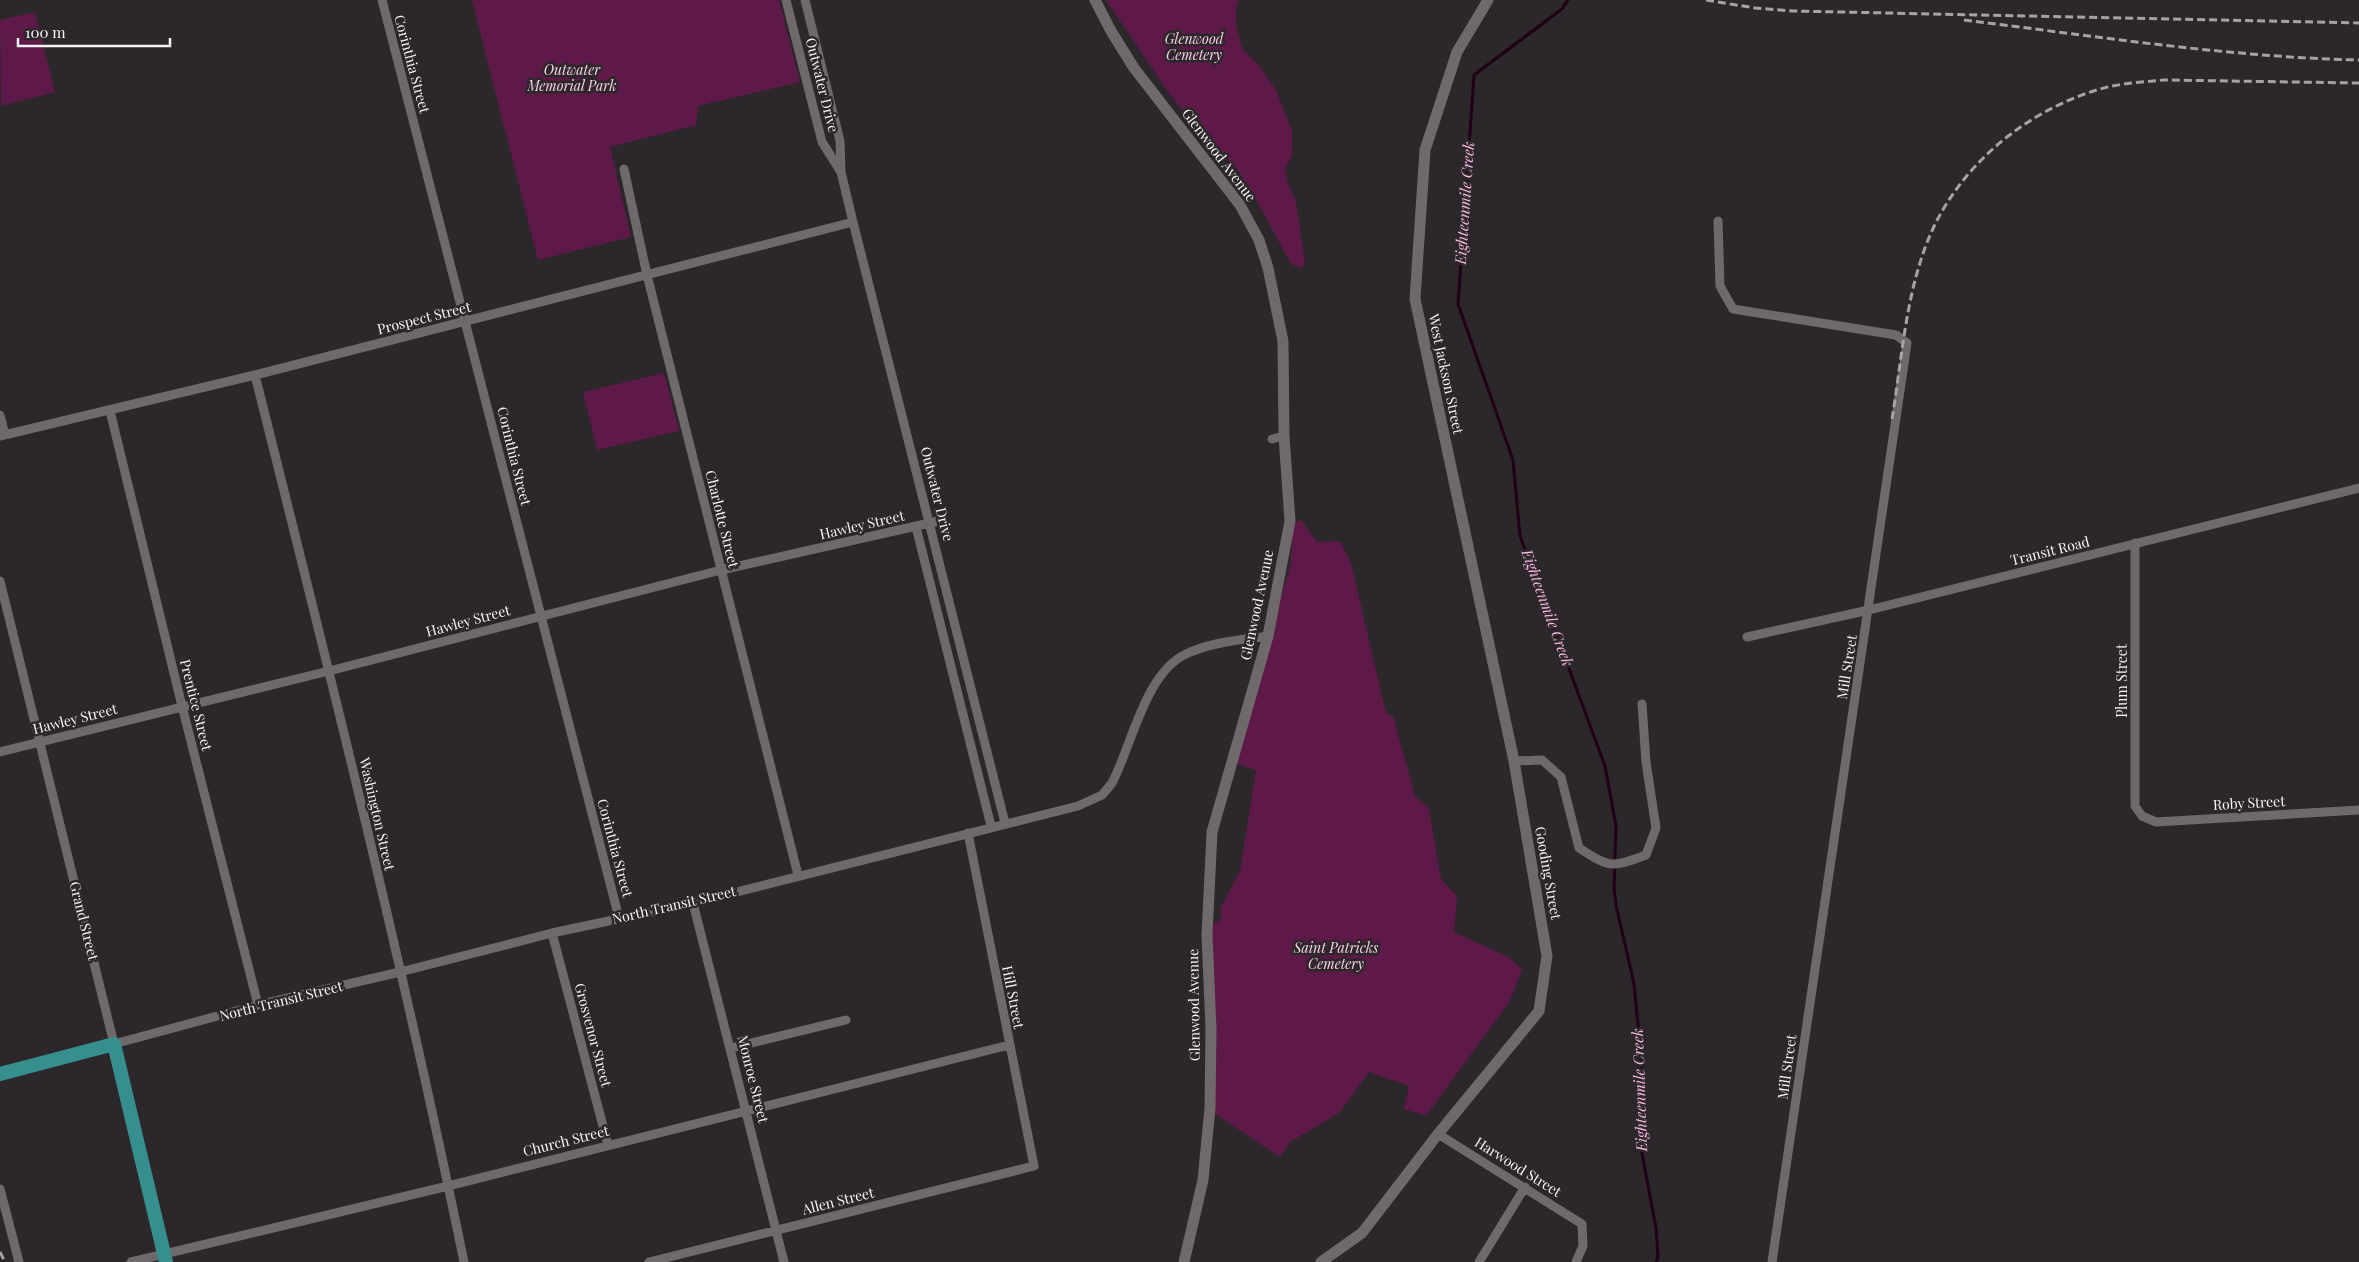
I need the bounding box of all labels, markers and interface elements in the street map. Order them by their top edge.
street label: Corinthia Street [390,13,435,116]
scale bar [18,15,170,47]
text: 100 m [25,22,66,42]
park label: Glenwood Cemetery [1165,29,1224,64]
street label: Outwater Drive [802,36,843,134]
park label: Outwater Memorial Park [527,60,616,95]
street label: Glenwood Avenue [1178,104,1261,205]
water label: Eighteenmile Creek [1450,141,1478,266]
street label: Prospect Street [375,296,474,338]
street label: West Jackson Street [1424,311,1469,437]
street label: Corinthia Street [493,404,536,508]
street label: Outwater Drive [917,445,958,543]
street label: Charlotte Street [701,468,744,571]
street label: Hawley Street [818,505,907,543]
street label: Transit Road [2008,532,2091,569]
water label: Eighteenmile Creek [1517,545,1578,669]
street label: Glenwood Avenue [1236,548,1277,662]
street label: Hawley Street [424,600,513,641]
street label: Mill Street [1832,632,1861,701]
street label: Plum Street [2112,643,2131,718]
street label: Prentice Street [176,657,217,754]
street label: Hawley Street [31,699,120,738]
street label: Washington Street [355,755,400,873]
street label: Roby Street [2212,791,2287,814]
street label: Corinthia Street [593,797,638,900]
street label: Gooding Street [1531,825,1566,922]
street label: Grand Street [66,879,104,963]
street label: North Transit Street [610,881,739,928]
park label: Saint Patricks Cemetery [1293,938,1379,973]
street label: Glenwood Avenue [1183,949,1204,1061]
street label: Hill Street [998,964,1029,1031]
street label: North Transit Street [217,976,345,1025]
street label: Grosvenor Street [571,981,617,1090]
water label: Eighteenmile Creek [1627,1028,1651,1153]
street label: Mill Street [1773,1032,1801,1101]
street label: Monroe Street [733,1033,774,1126]
street label: Church Street [521,1120,612,1160]
street label: Harwood Street [1471,1132,1566,1201]
street label: Allen Street [799,1182,877,1219]

